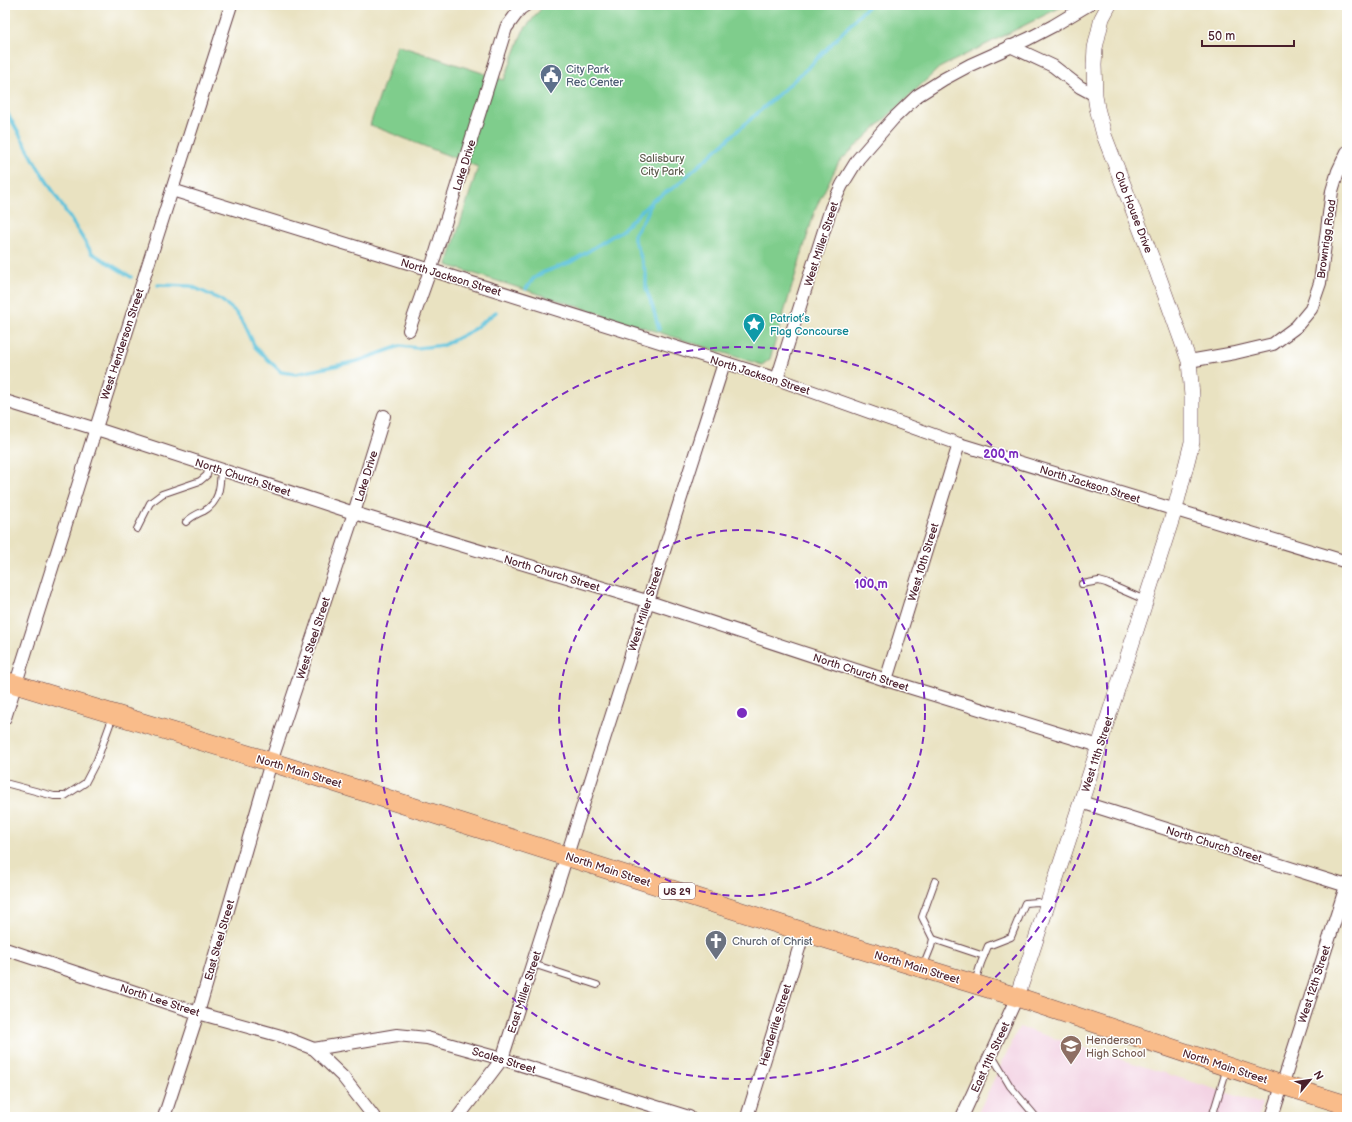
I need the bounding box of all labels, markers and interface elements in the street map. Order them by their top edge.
scale bar [1202,22,1294,48]
text: 50 m [1208,29,1235,44]
public building icon: City Park Rec Center [538,62,564,95]
place label: City Park Rec Center [566,63,624,89]
street label: Lake Drive [451,138,479,192]
park label: Salisbury City Park [639,152,685,178]
street label: Club House Drive [1112,169,1155,255]
street label: Brownrigg Road [1314,199,1338,280]
street label: West Miller Street [802,200,841,288]
street label: North Jackson Street [399,256,503,299]
street label: West Henderson Street [98,286,147,401]
place icon: Patriot’s Flag Concourse [741,311,767,344]
place label: Patriot’s Flag Concourse [770,312,849,338]
street label: North Jackson Street [708,353,812,398]
text: 200 m [983,447,1019,462]
street label: Lake Drive [353,449,381,503]
street label: North Church Street [193,456,293,499]
street label: North Jackson Street [1038,463,1142,506]
street label: West 10th Street [905,521,942,603]
street label: North Church Street [502,553,602,594]
street label: West Miller Street [626,565,665,653]
text: 100 m [854,577,888,592]
street label: West Steel Street [294,595,333,681]
street label: North Church Street [811,651,911,694]
centre of rings [735,706,749,720]
street label: West 11th Street [1079,714,1116,794]
street label: North Main Street [255,752,344,791]
street label: North Church Street [1164,824,1264,865]
street label: North Main Street [564,850,653,890]
road number: US 29 [659,883,695,899]
street label: East Steel Street [202,898,237,982]
church icon: Church of Christ [703,928,729,961]
place label: Church of Christ [732,935,813,948]
street label: West 12th Street [1296,943,1333,1025]
street label: North Main Street [873,948,962,987]
street label: East Miller Street [505,949,544,1035]
street label: North Lee Street [118,981,202,1020]
street label: Henderlite Street [757,982,794,1068]
street label: East 11th Street [968,1019,1013,1094]
school or university icon: Henderson High School [1058,1033,1084,1066]
place label: Henderson High School [1086,1034,1145,1060]
street label: Scales Street [470,1045,538,1077]
street label: North Main Street [1181,1047,1270,1087]
north arrow [1290,1060,1330,1100]
text: N [1311,1069,1326,1082]

